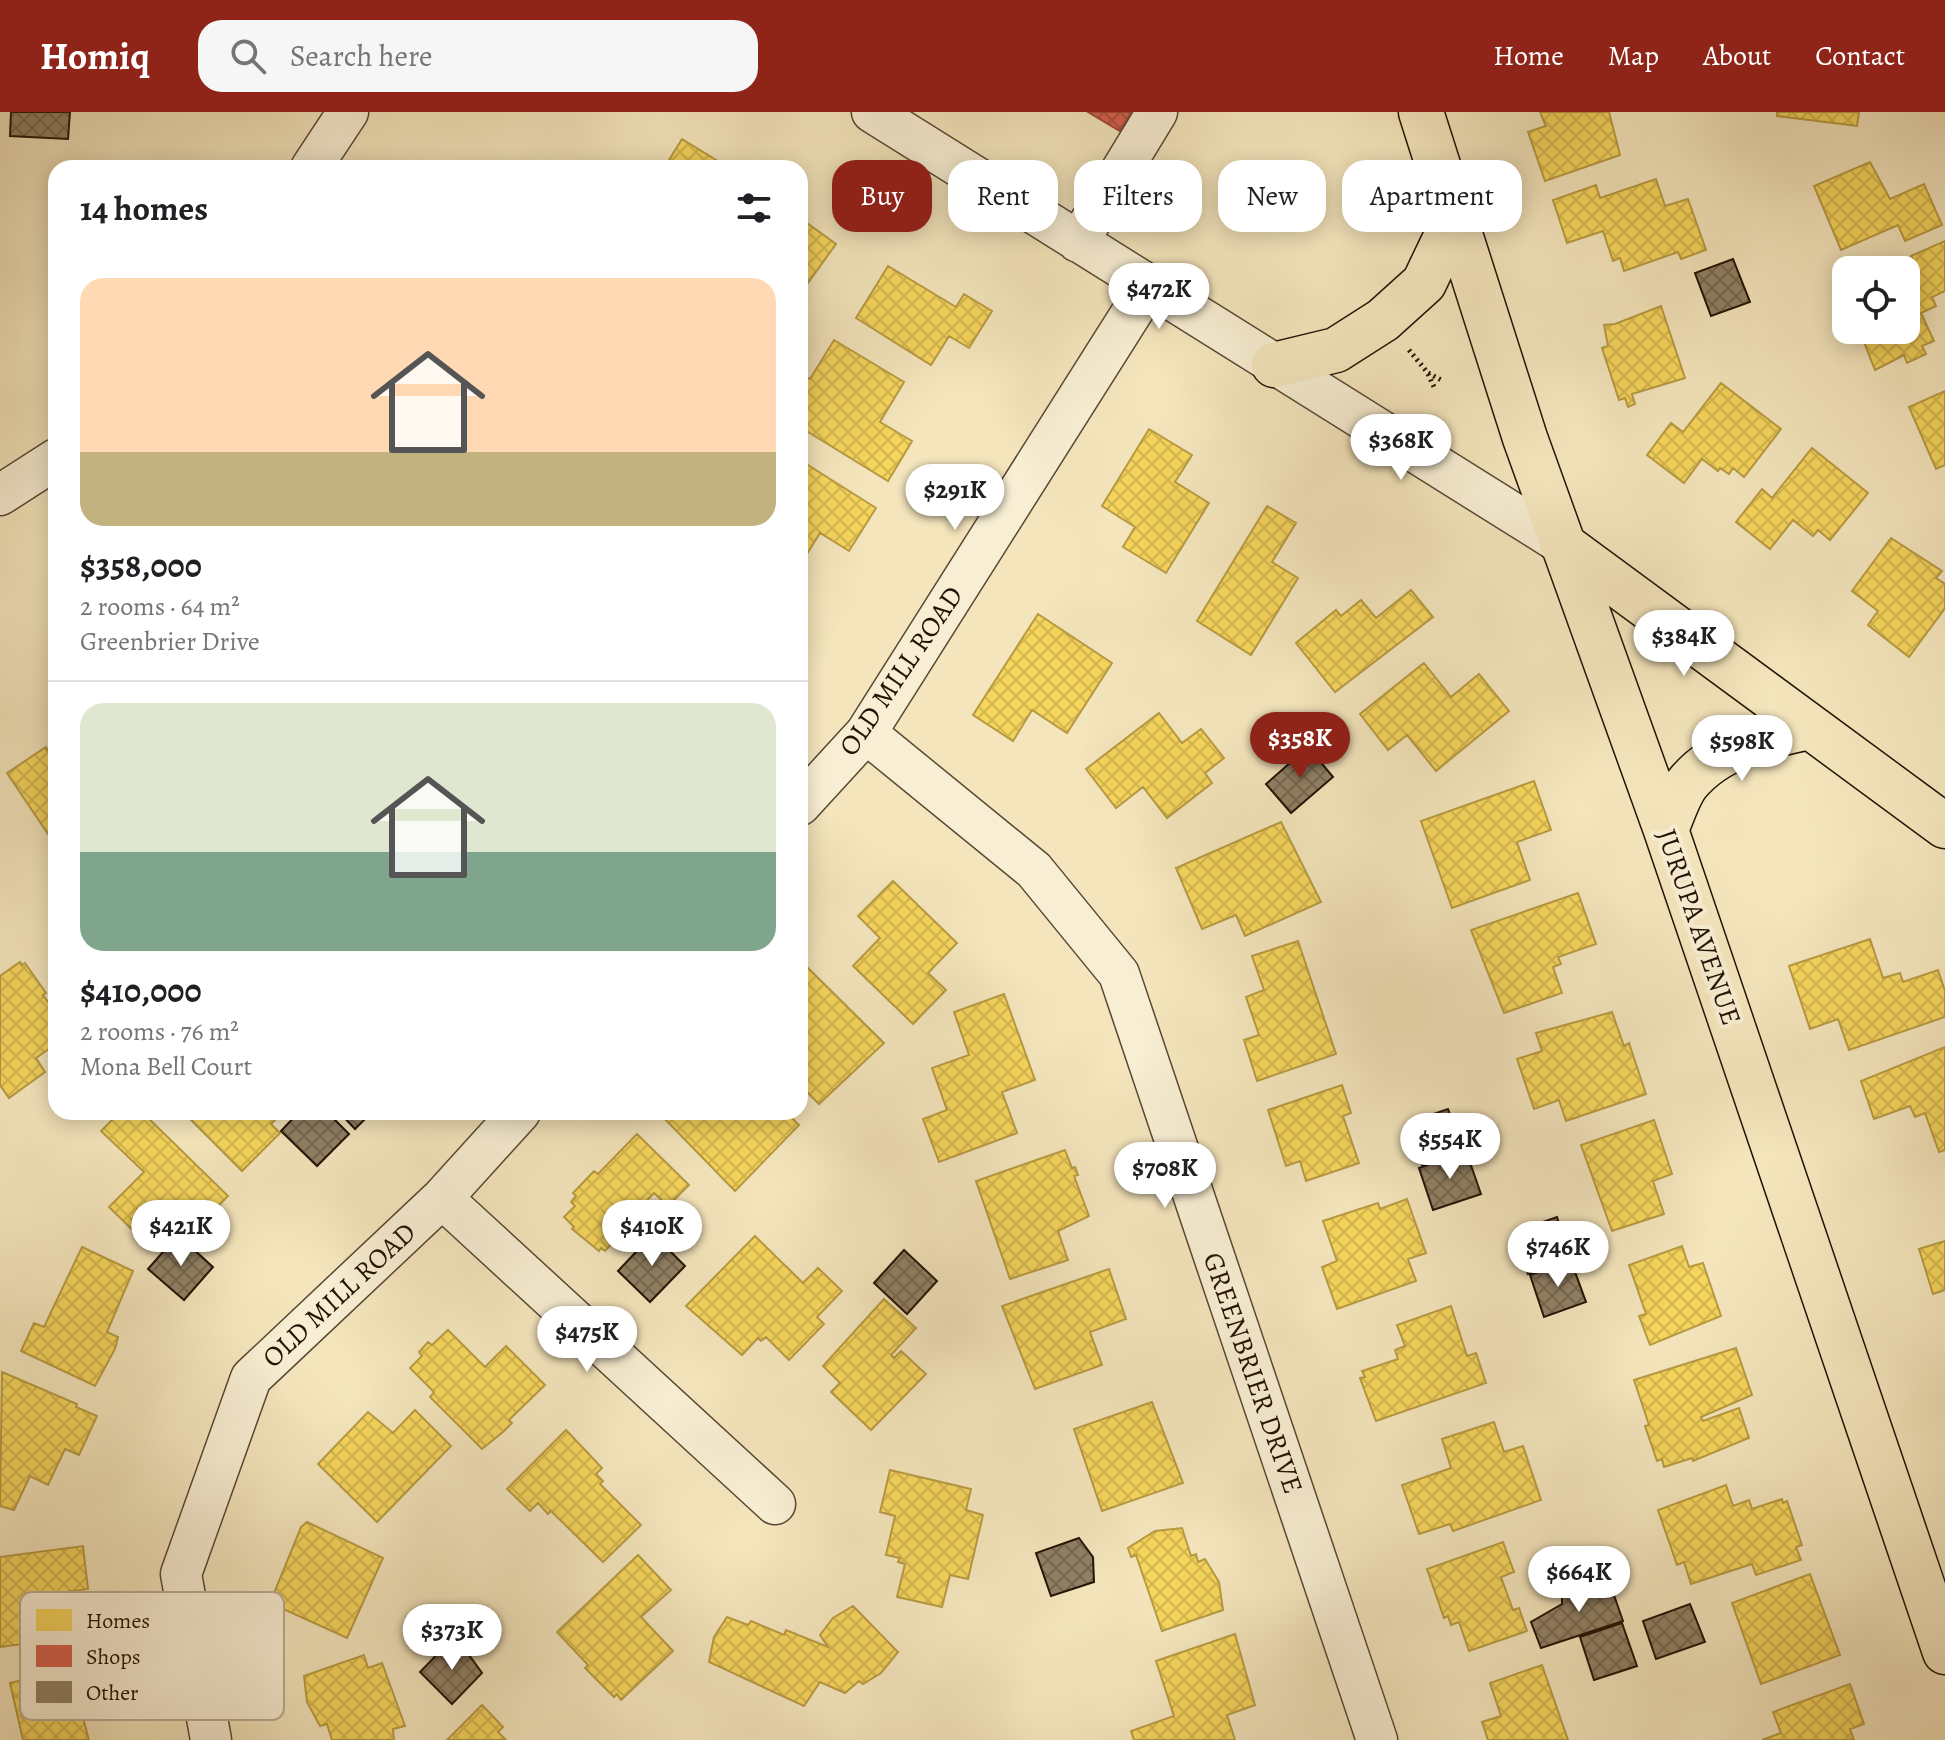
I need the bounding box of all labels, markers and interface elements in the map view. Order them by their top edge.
search box [198,20,758,92]
text: Homiq [40,30,150,82]
icon: search [226,34,270,78]
text: Search here [290,36,433,76]
text: Home [1493,37,1564,75]
text: Map [1608,37,1659,75]
text: About [1703,37,1771,75]
text: Contact [1815,37,1905,75]
chip: Buy [832,160,932,232]
chip: Rent [948,160,1058,232]
chip: Filters [1074,160,1202,232]
chip: New [1218,160,1326,232]
chip: Apartment [1342,160,1522,232]
text: 14 homes [80,185,208,232]
icon: filters [732,186,776,230]
map controls [1832,256,1920,344]
button: locate [1832,256,1920,344]
pin: $472K [1103,263,1215,331]
text: $472K [1126,271,1192,306]
icon: home [356,330,500,474]
pin: $368K [1345,414,1457,482]
text: $368K [1368,422,1434,457]
pin: $291K [899,464,1011,532]
text: $291K [923,472,987,507]
text: $358,000 [80,542,202,589]
street label: OLD MILL ROAD [830,579,972,763]
text: 2 rooms · 64 m² [80,589,240,624]
pin: $384K [1628,610,1740,678]
text: $384K [1651,618,1717,653]
text: Greenbrier Drive [80,624,260,659]
pin: $358K [1244,712,1356,780]
pin: $598K [1686,715,1798,783]
text: $358K [1268,720,1332,755]
text: $598K [1710,723,1774,758]
icon: home [356,755,500,899]
street label: JURUPA AVENUE [1648,824,1750,1030]
text: $410,000 [80,967,202,1014]
text: 2 rooms · 76 m² [80,1014,239,1049]
text: Mona Bell Court [80,1049,252,1084]
pin: $554K [1394,1113,1506,1181]
text: $554K [1418,1121,1482,1156]
pin: $708K [1109,1142,1221,1210]
text: $708K [1132,1150,1198,1185]
pin: $421K [125,1200,237,1268]
pin: $410K [596,1200,708,1268]
text: $421K [149,1208,213,1243]
text: $410K [620,1208,684,1243]
street label: OLD MILL ROAD [254,1214,424,1376]
pin: $746K [1502,1221,1614,1289]
text: $746K [1526,1229,1590,1264]
street label: GREENBRIER DRIVE [1194,1247,1312,1499]
pin: $475K [531,1306,643,1374]
text: $475K [555,1314,619,1349]
pin: $664K [1523,1546,1635,1614]
text: $664K [1546,1554,1612,1589]
legend [20,1592,284,1720]
pin: $373K [396,1604,508,1672]
text: Homes [86,1606,150,1636]
text: $373K [421,1612,483,1647]
text: Shops [86,1642,141,1672]
text: Other [86,1678,139,1708]

